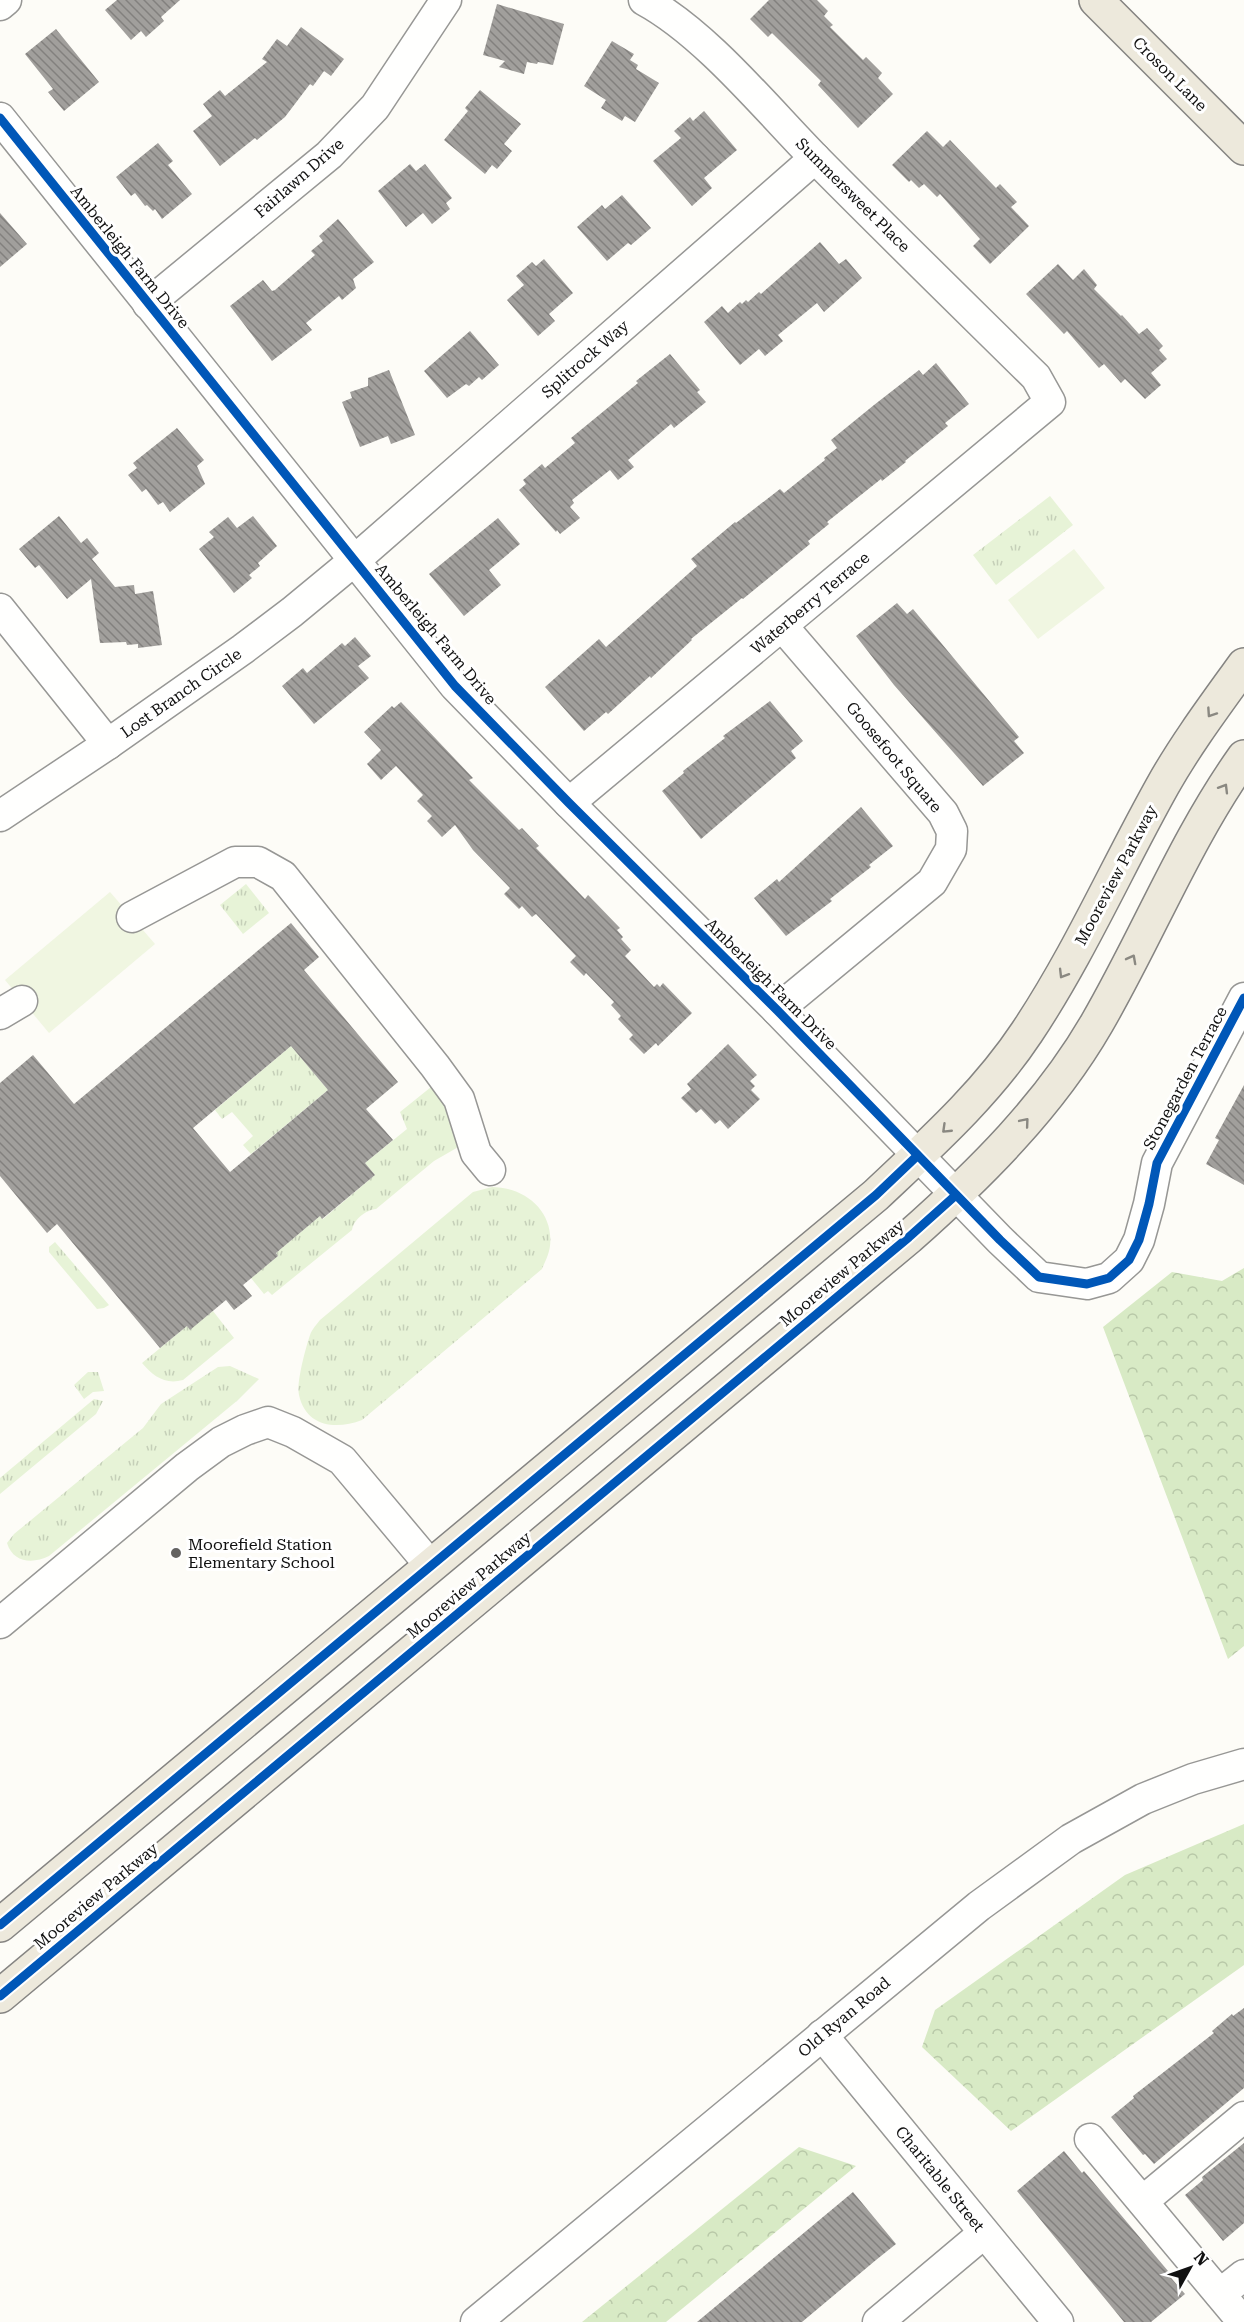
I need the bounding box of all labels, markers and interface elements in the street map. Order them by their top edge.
street label: Croson Lane [1129,33,1211,115]
street label: Fairlawn Drive [251,134,348,222]
street label: Summersweet Place [792,134,914,256]
street label: Amberleigh Farm Drive [67,182,194,332]
street label: Splitrock Way [538,316,633,402]
street label: Waterberry Terrace [747,548,873,658]
street label: Amberleigh Farm Drive [372,560,501,708]
street label: Lost Branch Circle [117,644,245,742]
street label: Goosefoot Square [842,698,946,816]
one-way arrow [1207,706,1218,717]
one-way arrow [1216,784,1228,794]
street label: Mooreview Parkway [1071,801,1161,948]
street label: Amberleigh Farm Drive [701,914,841,1054]
one-way arrow [1125,955,1136,966]
one-way arrow [1058,968,1070,978]
street label: Stonegarden Terrace [1139,1003,1231,1153]
one-way arrow [1018,1118,1029,1129]
one-way arrow [942,1121,953,1132]
street label: Mooreview Parkway [776,1215,908,1330]
street label: Mooreview Parkway [403,1527,535,1642]
place label: Moorefield Station Elementary School [188,1535,335,1572]
marker: Moorefield Station Elementary School [169,1546,183,1560]
street label: Mooreview Parkway [30,1838,162,1953]
street label: Old Ryan Road [794,1973,894,2061]
street label: Charitable Street [891,2122,989,2236]
north arrow [1160,2238,1220,2298]
text: N [1190,2248,1212,2270]

